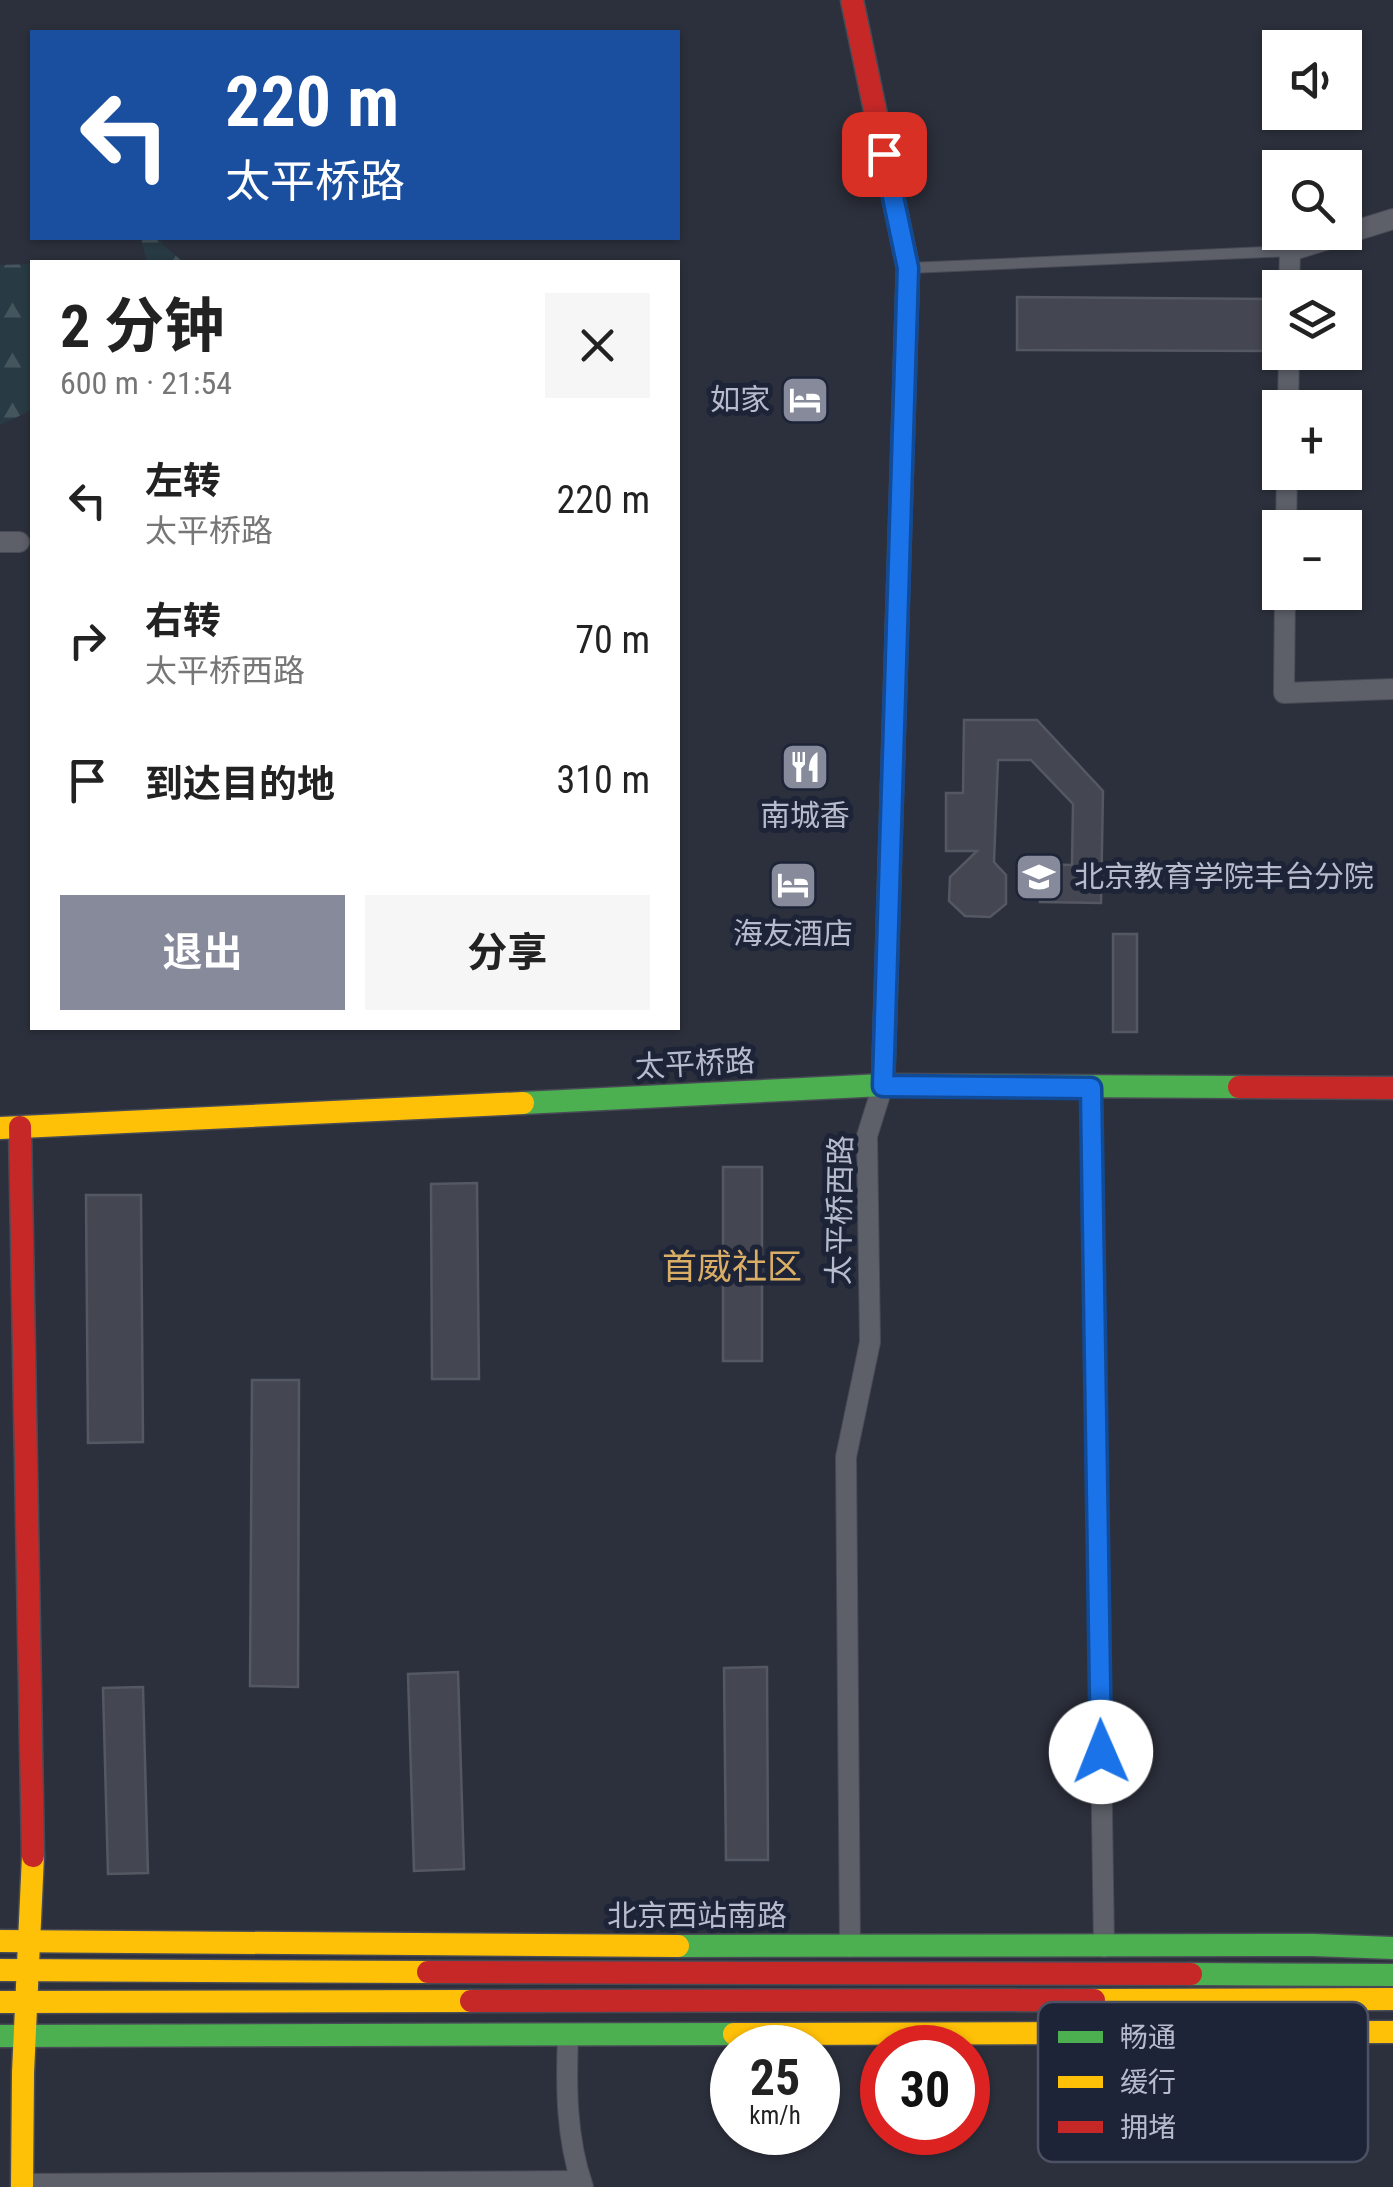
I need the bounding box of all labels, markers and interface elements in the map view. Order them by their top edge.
map controls [1262,30,1362,610]
button: sound [1262,30,1362,130]
text: 220 m [225,61,399,143]
icon: left [60,70,190,200]
pin [842,112,927,197]
icon: arrive [857,127,912,182]
button: search [1262,150,1362,250]
text: 太平桥路 [225,155,405,208]
button: layers [1262,270,1362,370]
text: 2 分钟 [60,291,224,362]
button: close [545,293,650,398]
text: 600 m · 21:54 [60,364,232,402]
hotel icon: 如家 [779,374,831,426]
place label: 如家 [710,382,770,417]
button: + [1262,390,1362,490]
text: 左转 [145,459,221,503]
icon: left [60,473,115,528]
text: 220 m [556,478,650,522]
button: − [1262,510,1362,610]
text: 太平桥路 [145,512,273,550]
text: 右转 [145,599,221,643]
icon: right [60,613,115,668]
text: 70 m [575,618,650,662]
text: 太平桥西路 [145,652,305,690]
restaurant icon: 南城香 [779,741,831,793]
icon: arrive [60,753,115,808]
text: 310 m [556,758,650,802]
text: 到达目的地 [145,762,335,806]
place label: 南城香 [760,798,850,833]
school or university icon: 北京教育学院丰台分院 [1013,851,1065,903]
hotel icon: 海友酒店 [767,859,819,911]
place label: 北京教育学院丰台分院 [1074,859,1374,894]
button: 退出 [60,895,345,1010]
button: 分享 [365,895,650,1010]
place label: 海友酒店 [733,916,853,951]
street label: 太平桥路 [634,1043,756,1084]
street label: 太平桥西路 [821,1135,858,1285]
district label: 首威社区 [662,1247,802,1288]
position arrow [1049,1700,1153,1804]
street label: 北京西站南路 [607,1898,787,1933]
legend [1038,2002,1368,2162]
text: 畅通 [1120,2021,1176,2054]
speed limit sign: 30 [860,2025,990,2155]
text: 25 [750,2049,800,2107]
text: 缓行 [1120,2066,1176,2099]
text: km/h [749,2101,801,2130]
text: 拥堵 [1120,2111,1176,2144]

